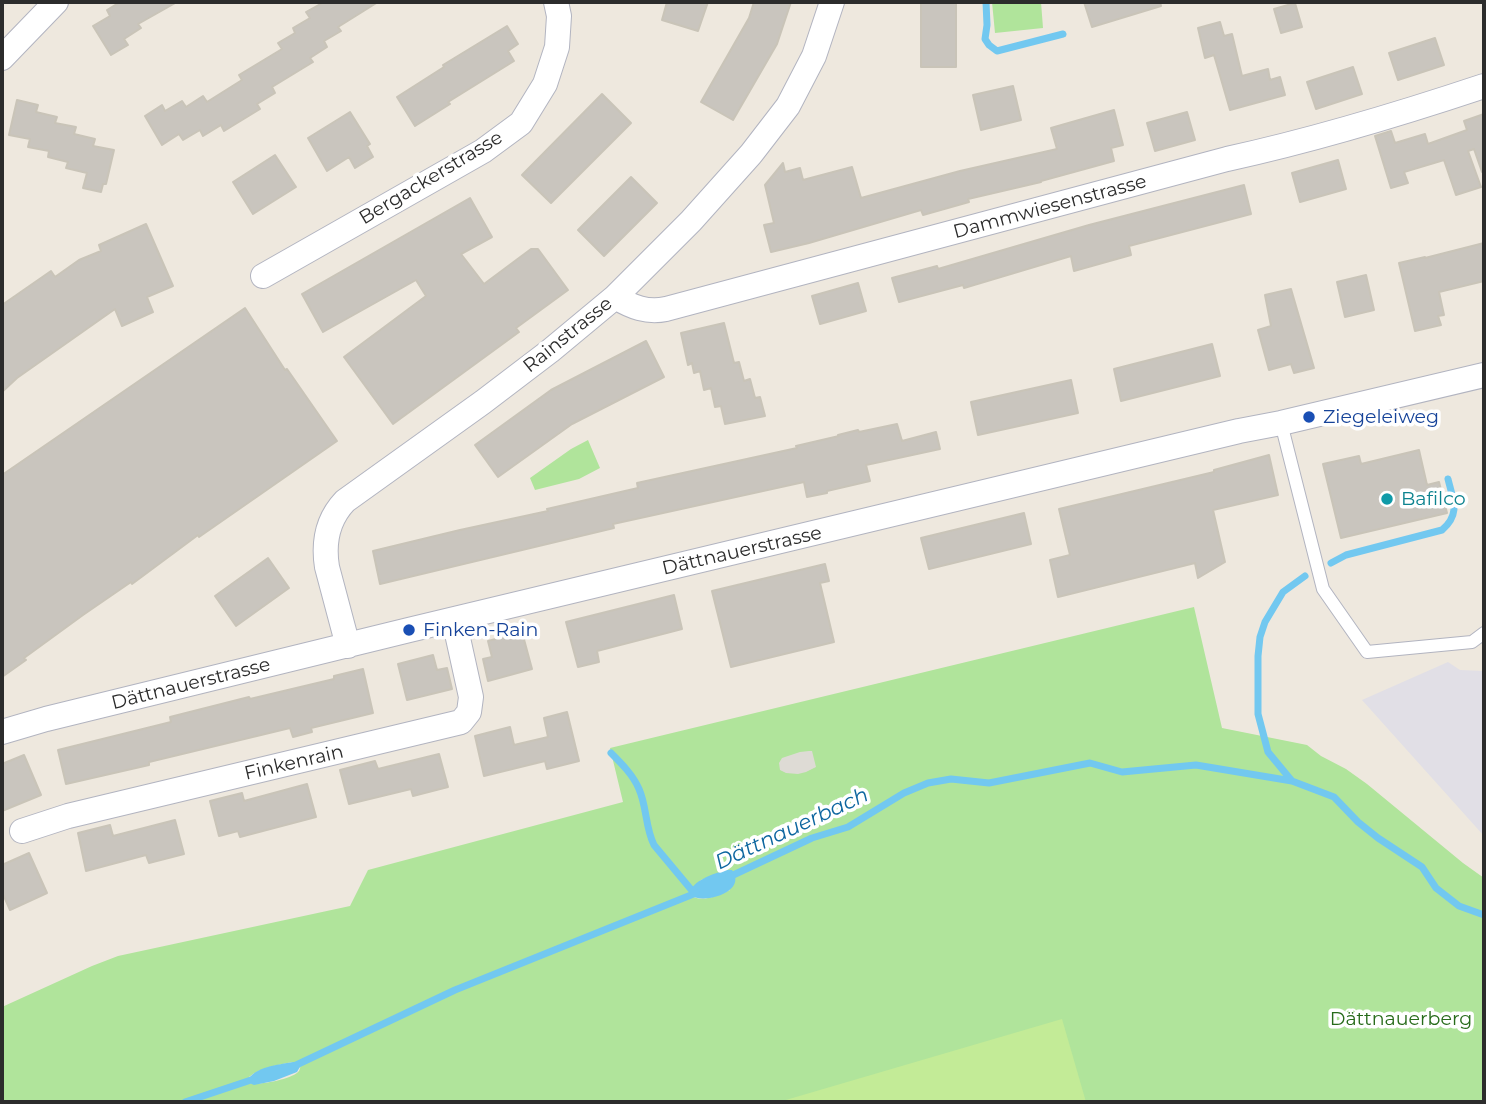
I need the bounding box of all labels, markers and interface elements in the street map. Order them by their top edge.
street label: Bergackerstrasse [355,126,507,230]
street label: Dammwiesenstrasse [951,170,1149,244]
street label: Rainstrasse [519,292,617,378]
place label: Ziegeleiweg [1323,406,1439,428]
marker: Ziegeleiweg [1301,409,1317,425]
place label: Bafilco [1401,488,1466,510]
marker: Bafilco [1379,491,1395,507]
street label: Dättnauerstrasse [660,522,824,580]
place label: Finken-Rain [423,619,538,641]
marker: Finken-Rain [401,622,417,638]
street label: Dättnauerstrasse [109,653,273,715]
street label: Finkenrain [242,741,346,785]
water label: Dättnauerbach [711,782,873,876]
park label: Dättnauerberg [1330,1008,1472,1030]

